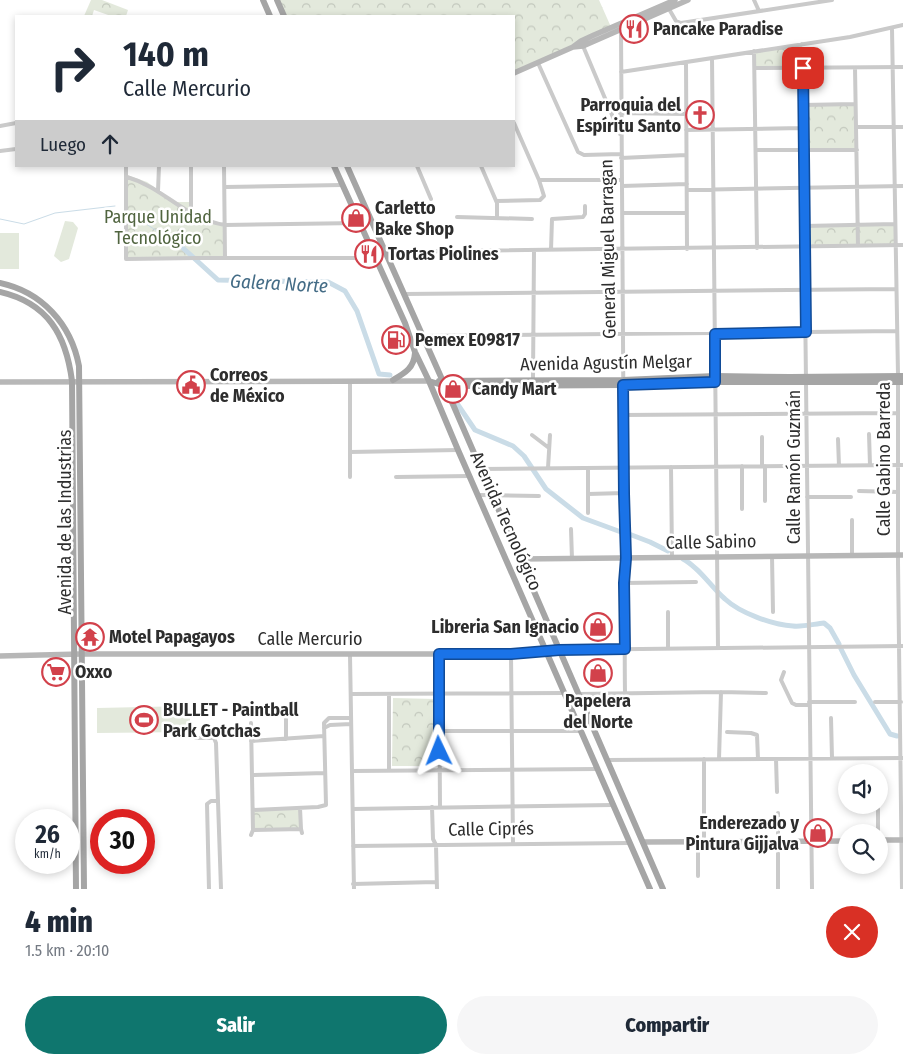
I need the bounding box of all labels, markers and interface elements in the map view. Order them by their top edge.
restaurant icon: Pancake Paradise [619,14,649,44]
place label: Pancake Paradise [653,18,783,40]
text: 140 m [123,33,209,75]
icon: right [40,35,105,100]
pin [782,47,824,89]
icon: arrive [789,54,817,82]
text: Calle Mercurio [123,75,251,102]
place label: Parroquia del Espíritu Santo [576,94,681,137]
church icon: Parroquia del Espíritu Santo [685,100,715,130]
icon: ahead [96,130,124,158]
text: Luego [40,133,86,156]
street label: General Miguel Barragan [595,159,621,339]
place label: Carletto Bake Shop [375,197,454,240]
shop icon: Carletto Bake Shop [341,203,371,233]
park label: Parque Unidad Tecnológico [104,206,212,249]
restaurant icon: Tortas Piolines [354,239,384,269]
place label: Tortas Piolines [388,243,499,265]
water label: Galera Norte [230,269,328,298]
fuel station icon: Pemex E09817 [381,325,411,355]
place label: Pemex E09817 [415,329,520,351]
street label: Avenida Agustín Melgar [520,350,693,375]
place label: Correos de México [210,364,285,407]
public building icon: Correos de México [176,370,206,400]
shop icon: Candy Mart [438,374,468,404]
place label: Candy Mart [472,378,557,400]
street label: Calle Gabino Barreda [873,381,895,536]
street label: Calle Ramón Guzmán [783,390,805,544]
street label: Avenida de las Industrias [54,429,76,615]
street label: Avenida Tecnológico [465,448,547,594]
street label: Calle Sabino [665,530,757,554]
shop icon: Libreria San Ignacio [583,612,613,642]
place label: Libreria San Ignacio [431,616,579,638]
temple icon: Motel Papagayos [75,622,105,652]
place label: Motel Papagayos [109,626,235,648]
street label: Calle Mercurio [258,628,362,650]
supermarket icon: Oxxo [41,657,71,687]
shop icon: Papelera del Norte [583,658,613,688]
place label: Oxxo [75,661,113,683]
place label: Papelera del Norte [563,690,633,733]
place label: BULLET - Paintball Park Gotchas [163,699,299,742]
sports icon: BULLET - Paintball Park Gotchas [129,705,159,735]
position arrow [412,724,464,776]
map controls [838,764,888,874]
button: sound [838,764,888,814]
speed limit sign: 30 [90,809,155,874]
place label: Enderezado y Pintura Gijjalva [686,812,799,855]
street label: Calle Ciprés [448,817,534,841]
shop icon: Enderezado y Pintura Gijjalva [803,818,833,848]
text: 26 [35,820,60,850]
button: search [838,824,888,874]
text: km/h [34,847,61,861]
text: 4 min [25,904,93,940]
button: close [826,906,878,958]
text: 1.5 km · 20:10 [25,941,109,960]
button: Salir [25,996,447,1054]
button: Compartir [457,996,878,1054]

